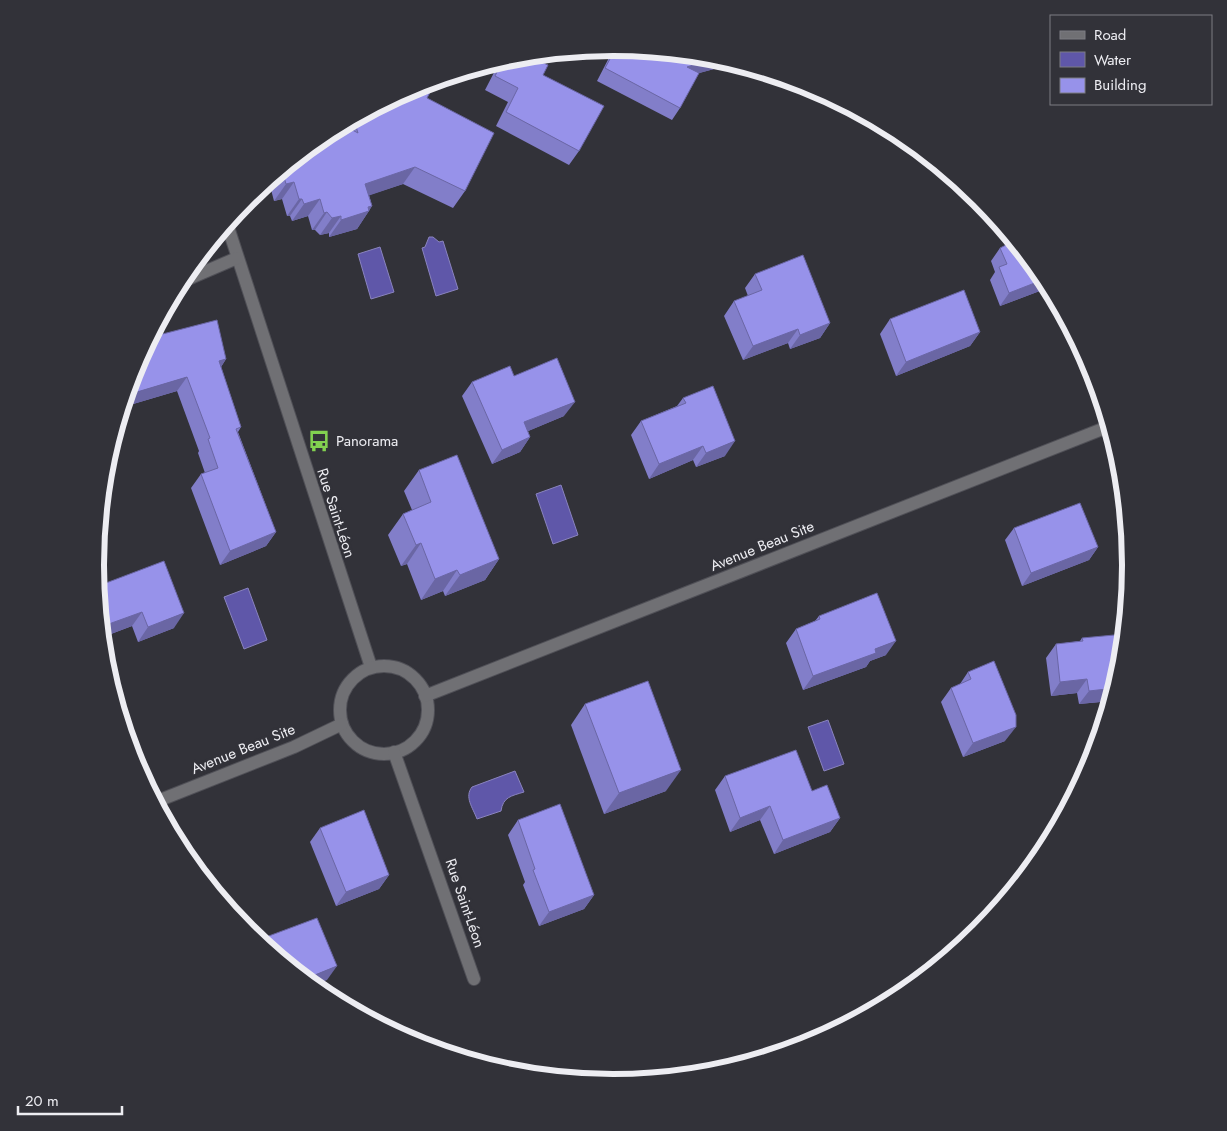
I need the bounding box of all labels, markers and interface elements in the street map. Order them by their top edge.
legend [1050,15,1212,105]
text: Road [1094,24,1126,46]
text: Water [1094,49,1132,71]
text: Building [1094,74,1146,96]
bus stop icon: Panorama [306,428,332,454]
place label: Panorama [336,430,398,452]
street label: Rue Saint-Léon [311,465,361,561]
street label: Avenue Beau Site [707,515,818,577]
street label: Avenue Beau Site [188,718,299,780]
street label: Rue Saint-Léon [439,855,491,951]
scale bar [18,1084,121,1116]
text: 20 m [25,1090,59,1112]

